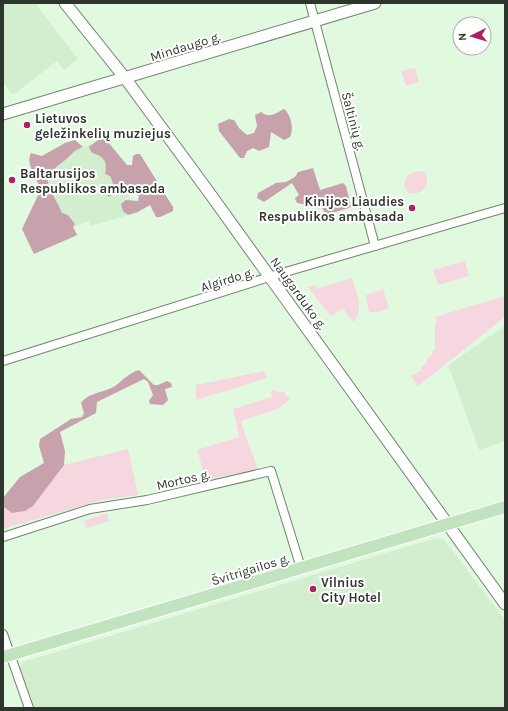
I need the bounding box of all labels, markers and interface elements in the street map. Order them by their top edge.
north arrow [452,16,492,56]
street label: Mindaugo g. [148,29,222,64]
text: N [456,32,469,41]
street label: Šaltinių g. [339,90,369,152]
place label: Lietuvos geležinkelių muziejus [35,111,171,142]
marker: Lietuvos geležinkelių muziejus [22,120,32,130]
place label: Baltarusijos Respublikos ambasada [20,166,165,196]
marker: Baltarusijos Respublikos ambasada [7,175,17,185]
place label: Kinijos Liaudies Respublikos ambasada [259,194,404,224]
marker: Kinijos Liaudies Respublikos ambasada [407,203,417,213]
street label: Naugarduko g. [267,254,330,332]
street label: Algirdo g. [199,264,255,295]
street label: Mortos g. [155,466,211,493]
street label: Švitrigailos g. [209,550,291,588]
place label: Vilnius City Hotel [321,575,381,605]
marker: Vilnius City Hotel [308,584,318,594]

